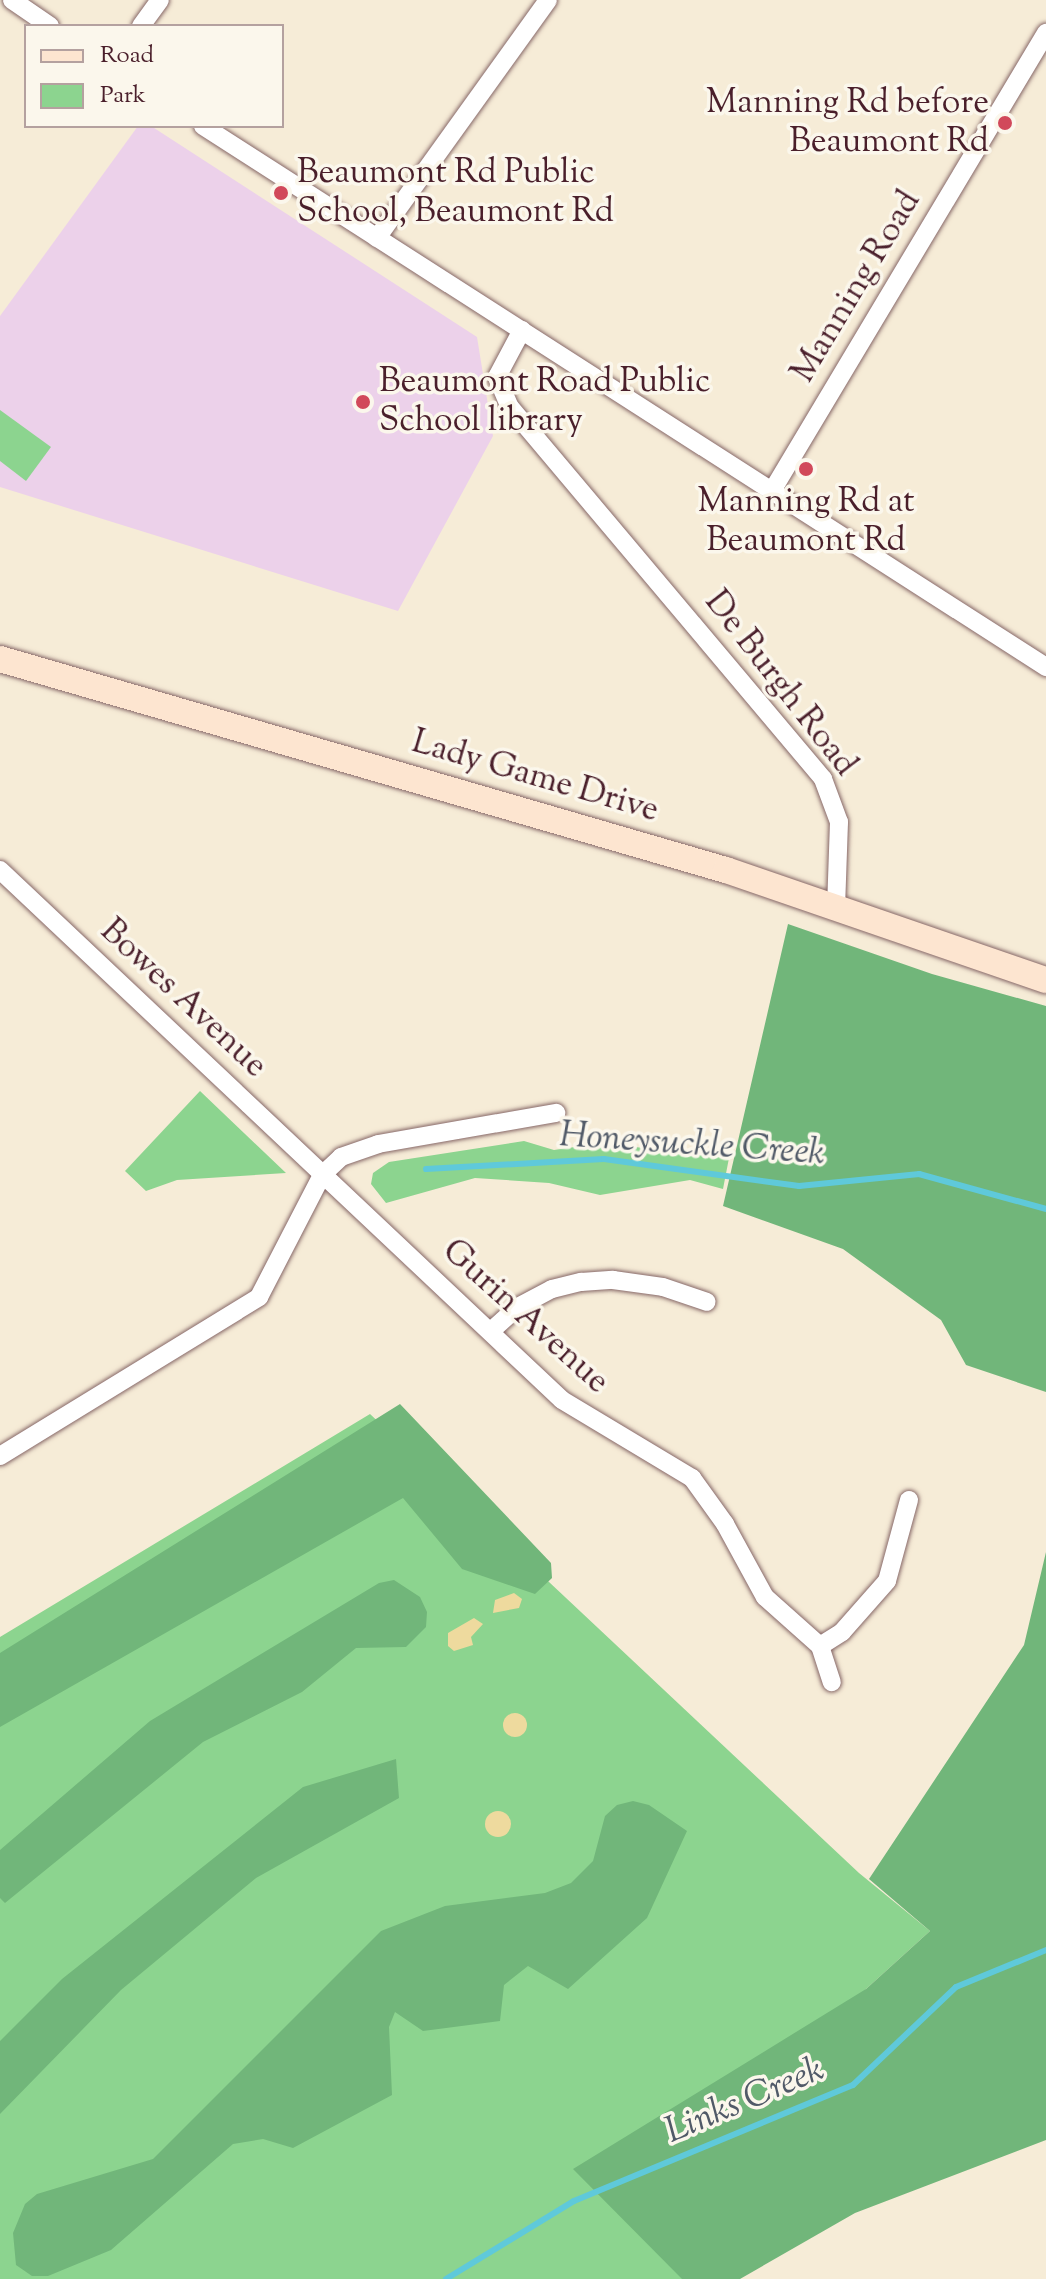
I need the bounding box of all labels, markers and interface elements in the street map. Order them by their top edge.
legend [24,24,284,128]
text: Road [100,39,154,73]
text: Park [100,79,146,113]
place label: Manning Rd before Beaumont Rd [706,83,989,162]
marker: Manning Rd before Beaumont Rd [996,114,1014,132]
place label: Beaumont Rd Public School, Beaumont Rd [297,153,614,232]
marker: Beaumont Rd Public School, Beaumont Rd [272,184,290,202]
street label: Manning Road [784,184,930,390]
place label: Beaumont Road Public School library [379,362,710,442]
marker: Beaumont Road Public School library [354,393,372,411]
marker: Manning Rd at Beaumont Rd [797,460,815,478]
place label: Manning Rd at Beaumont Rd [697,482,915,562]
street label: De Burgh Road [695,583,865,785]
street label: Lady Game Drive [407,722,663,832]
street label: Bowes Avenue [91,911,275,1087]
water label: Honeysuckle Creek [558,1115,826,1177]
street label: Gurin Avenue [433,1231,617,1403]
water label: Links Creek [659,2049,831,2155]

